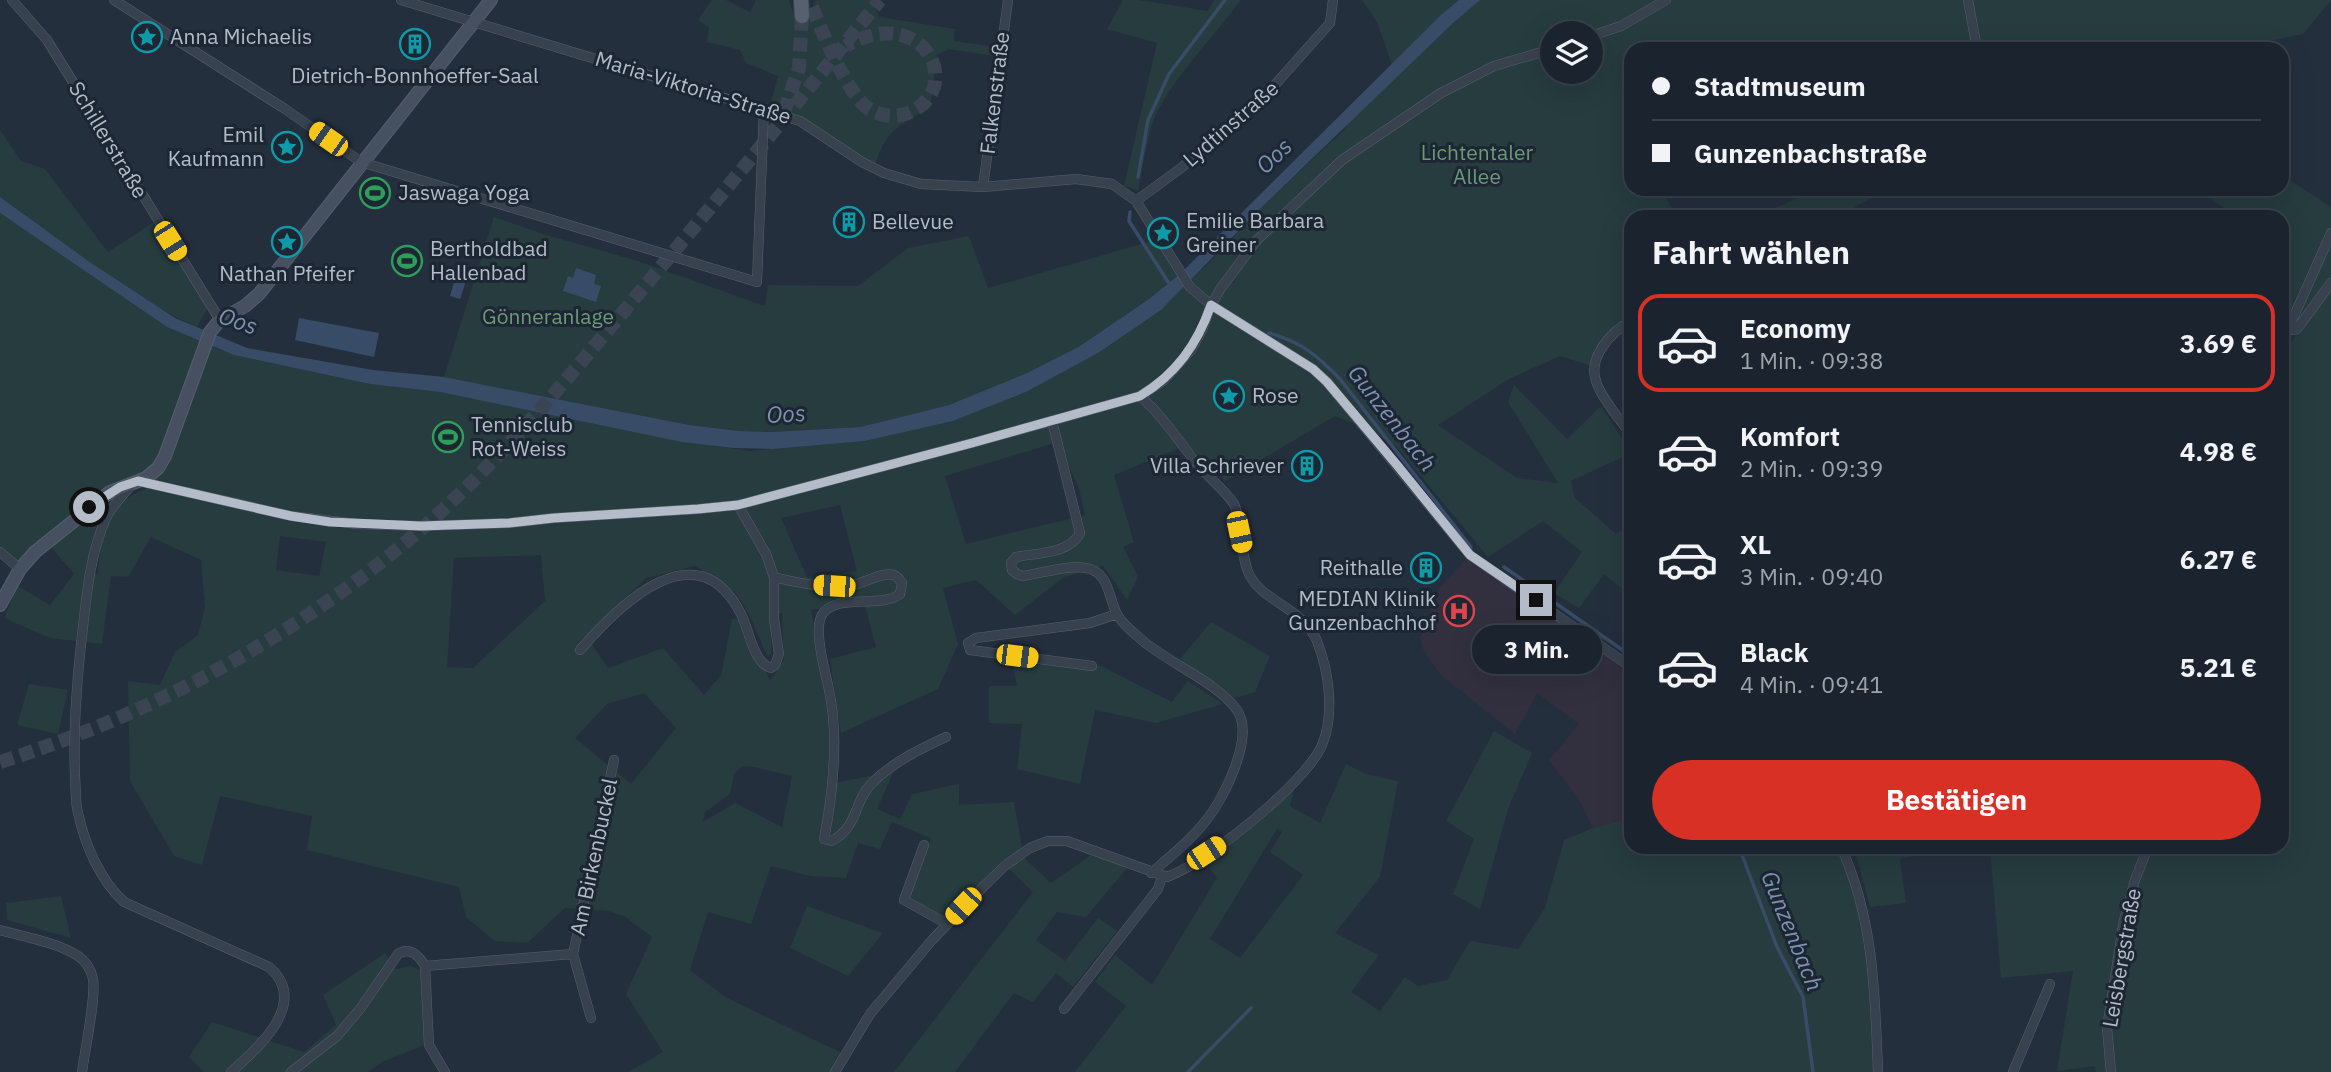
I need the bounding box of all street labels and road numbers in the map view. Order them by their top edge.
street label: Falkenstraße [973,30,1015,156]
street label: Maria-Viktoria-Straße [592,44,795,130]
street label: Lydtinstraße [1177,74,1284,173]
street label: Schillerstraße [63,76,155,203]
street label: Am Birkenbuckel [563,775,623,938]
street label: Leisbergstraße [2095,886,2147,1029]

